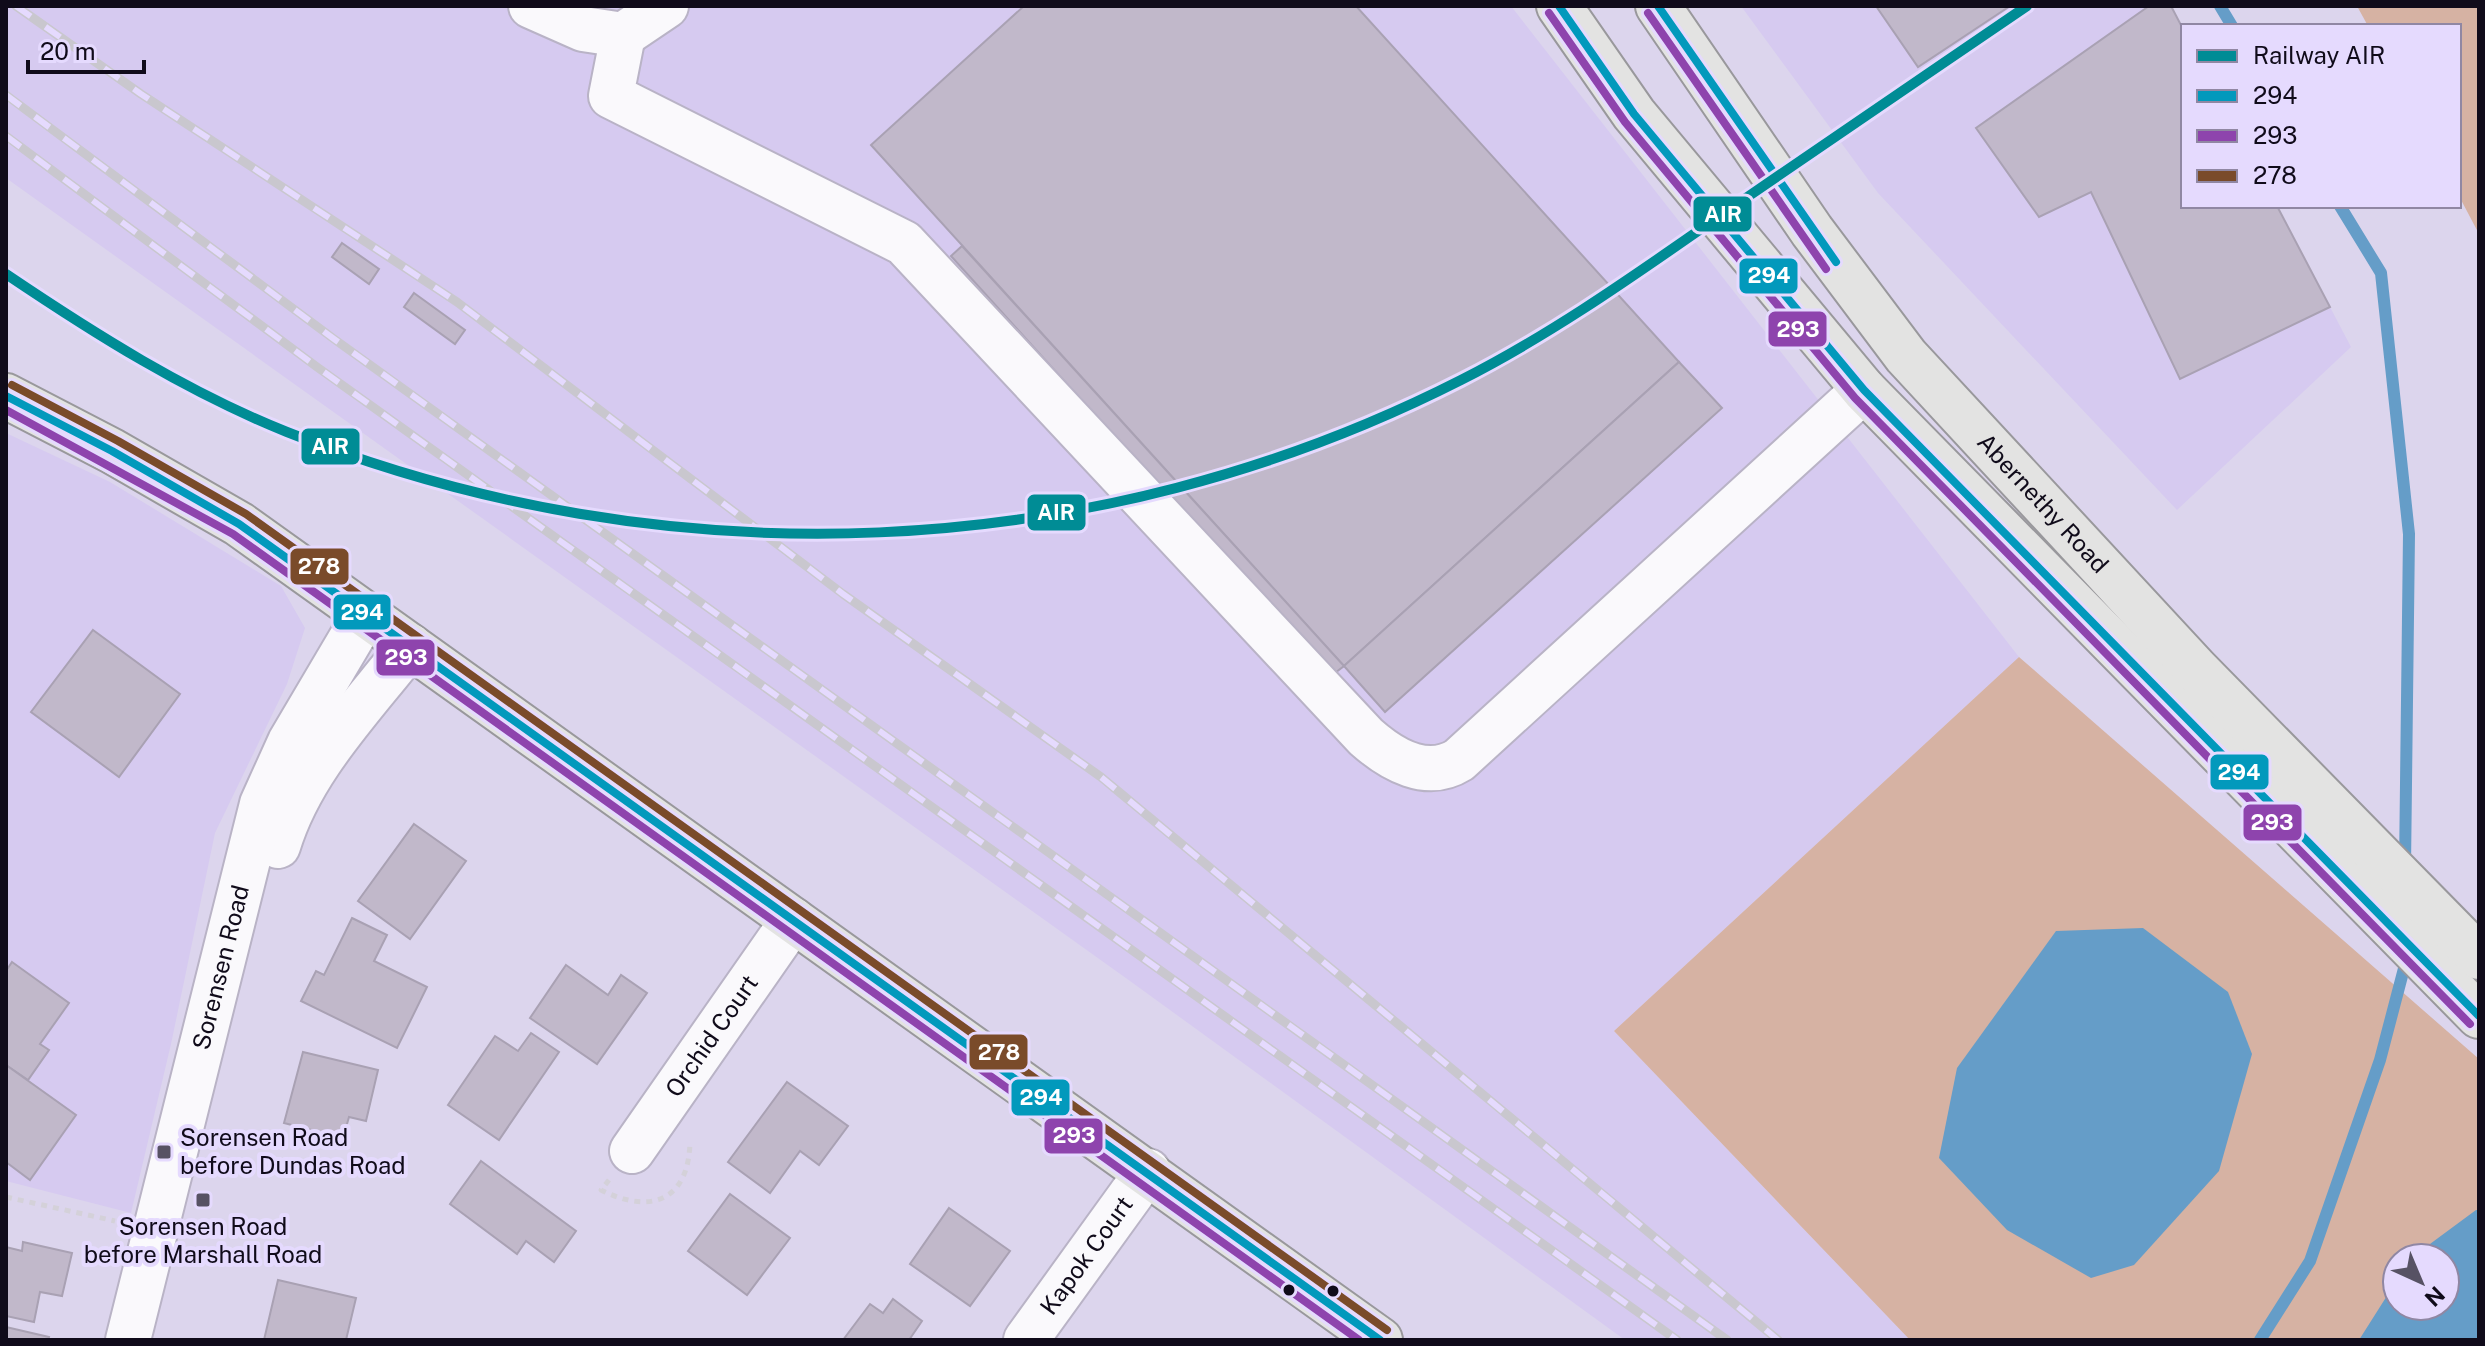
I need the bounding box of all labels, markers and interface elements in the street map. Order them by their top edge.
scale bar [28,24,144,74]
legend [2181,24,2461,208]
text: 20 m [40,37,96,65]
text: Railway AIR [2253,41,2385,69]
text: 294 [2253,81,2297,109]
text: 293 [2253,121,2297,149]
text: 278 [2253,161,2297,189]
line badge: AIR [1692,195,1753,233]
text: AIR [1704,201,1742,227]
line badge: 294 [1738,257,1799,295]
text: 294 [1748,262,1790,288]
line badge: 293 [1767,310,1828,348]
text: 293 [1776,316,1820,342]
line badge: AIR [300,427,361,466]
street label: Abernethy Road [1972,427,2115,578]
text: AIR [311,433,349,459]
line badge: AIR [1026,493,1087,532]
text: AIR [1037,499,1075,525]
line badge: 278 [289,547,350,586]
text: 278 [298,553,340,579]
line badge: 294 [332,593,392,631]
text: 294 [341,599,383,625]
line badge: 293 [375,638,436,677]
text: 293 [384,644,428,670]
line badge: 294 [2209,753,2270,791]
text: 294 [2218,759,2260,785]
line badge: 293 [2242,803,2303,842]
text: 293 [2250,809,2294,835]
street label: Sorensen Road [186,882,254,1052]
street label: Orchid Court [659,969,763,1102]
line badge: 278 [968,1033,1029,1071]
text: 278 [978,1039,1020,1065]
line badge: 294 [1010,1078,1071,1117]
text: 294 [1020,1084,1062,1110]
line badge: 293 [1043,1117,1104,1155]
text: 293 [1052,1122,1096,1148]
place label: Sorensen Road before Dundas Road [180,1123,406,1179]
marker: Sorensen Road before Dundas Road [155,1143,173,1161]
street label: Kapok Court [1034,1190,1138,1320]
marker: Sorensen Road before Marshall Road [194,1191,212,1209]
place label: Sorensen Road before Marshall Road [84,1212,322,1268]
north arrow [2381,1242,2461,1322]
text: N [2420,1281,2450,1312]
unlabelled marker [1281,1282,1297,1298]
unlabelled marker [1325,1283,1341,1299]

